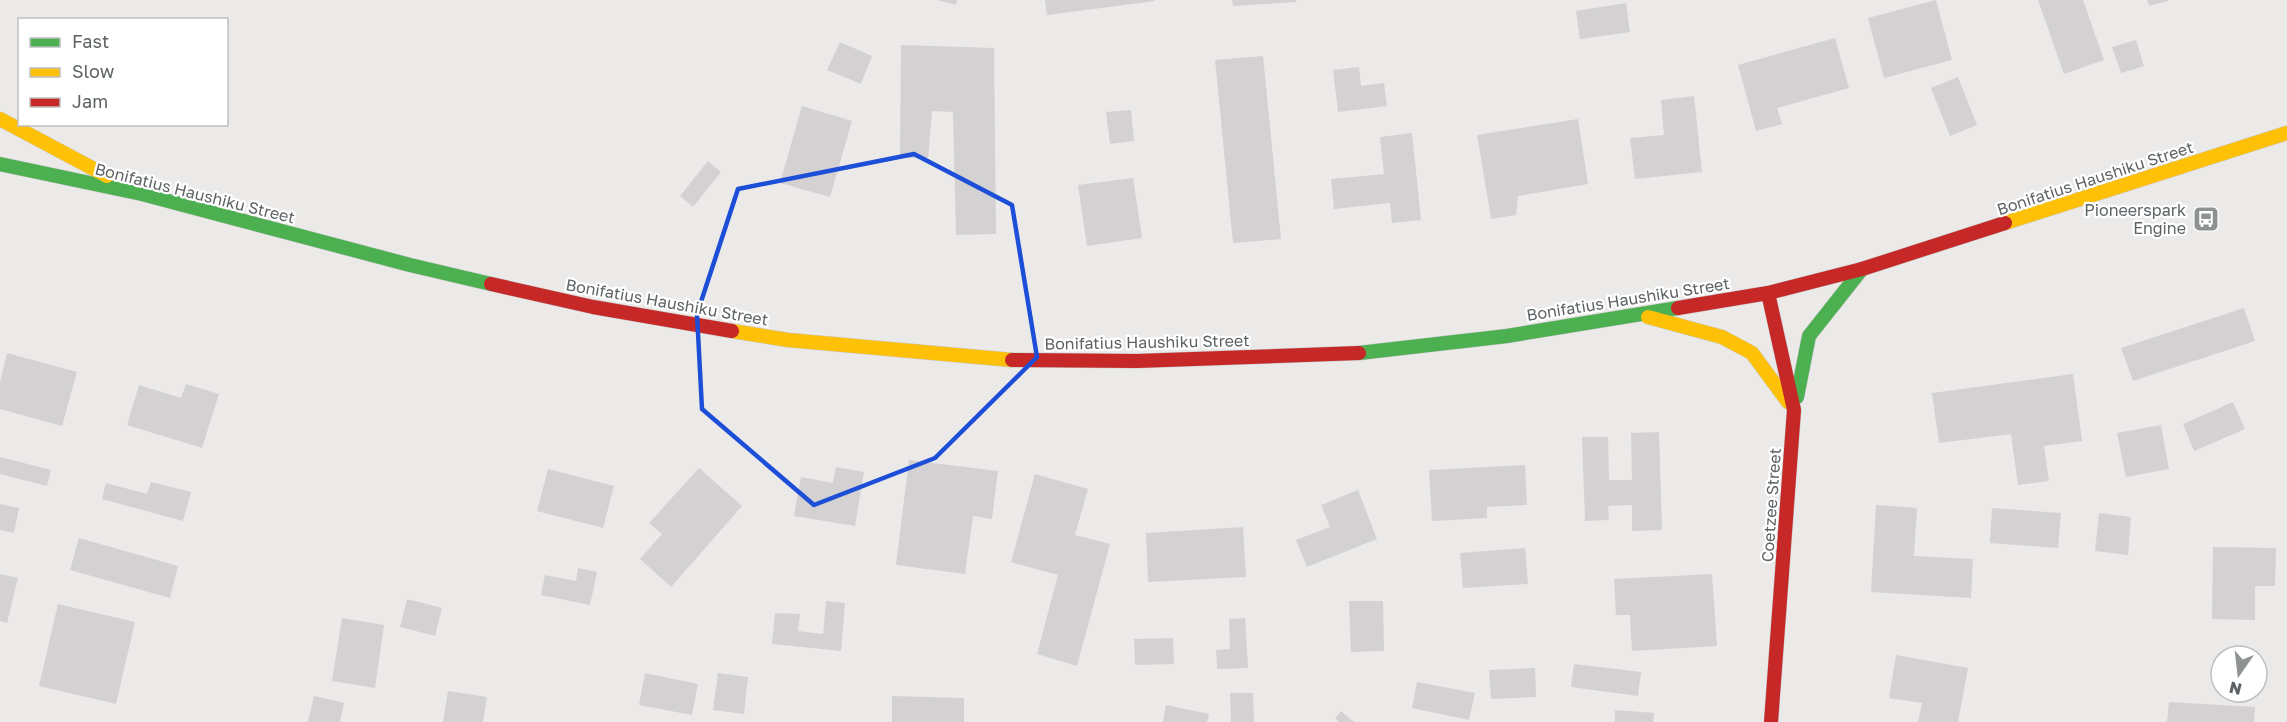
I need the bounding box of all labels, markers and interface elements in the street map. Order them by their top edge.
legend [18,18,228,126]
text: Fast [72,30,109,52]
text: Slow [72,60,115,82]
text: Jam [72,90,108,112]
street label: Bonifatius Haushiku Street [1994,137,2196,219]
street label: Bonifatius Haushiku Street [93,158,297,228]
place label: Pioneerspark Engine [2084,200,2186,238]
bus stop icon: Pioneerspark Engine [2191,204,2221,234]
street label: Bonifatius Haushiku Street [1525,273,1731,325]
street label: Bonifatius Haushiku Street [564,274,770,330]
street label: Bonifatius Haushiku Street [1044,330,1250,354]
street label: Coetzee Street [1757,447,1785,563]
north arrow [2209,644,2269,704]
text: N [2227,677,2244,700]

